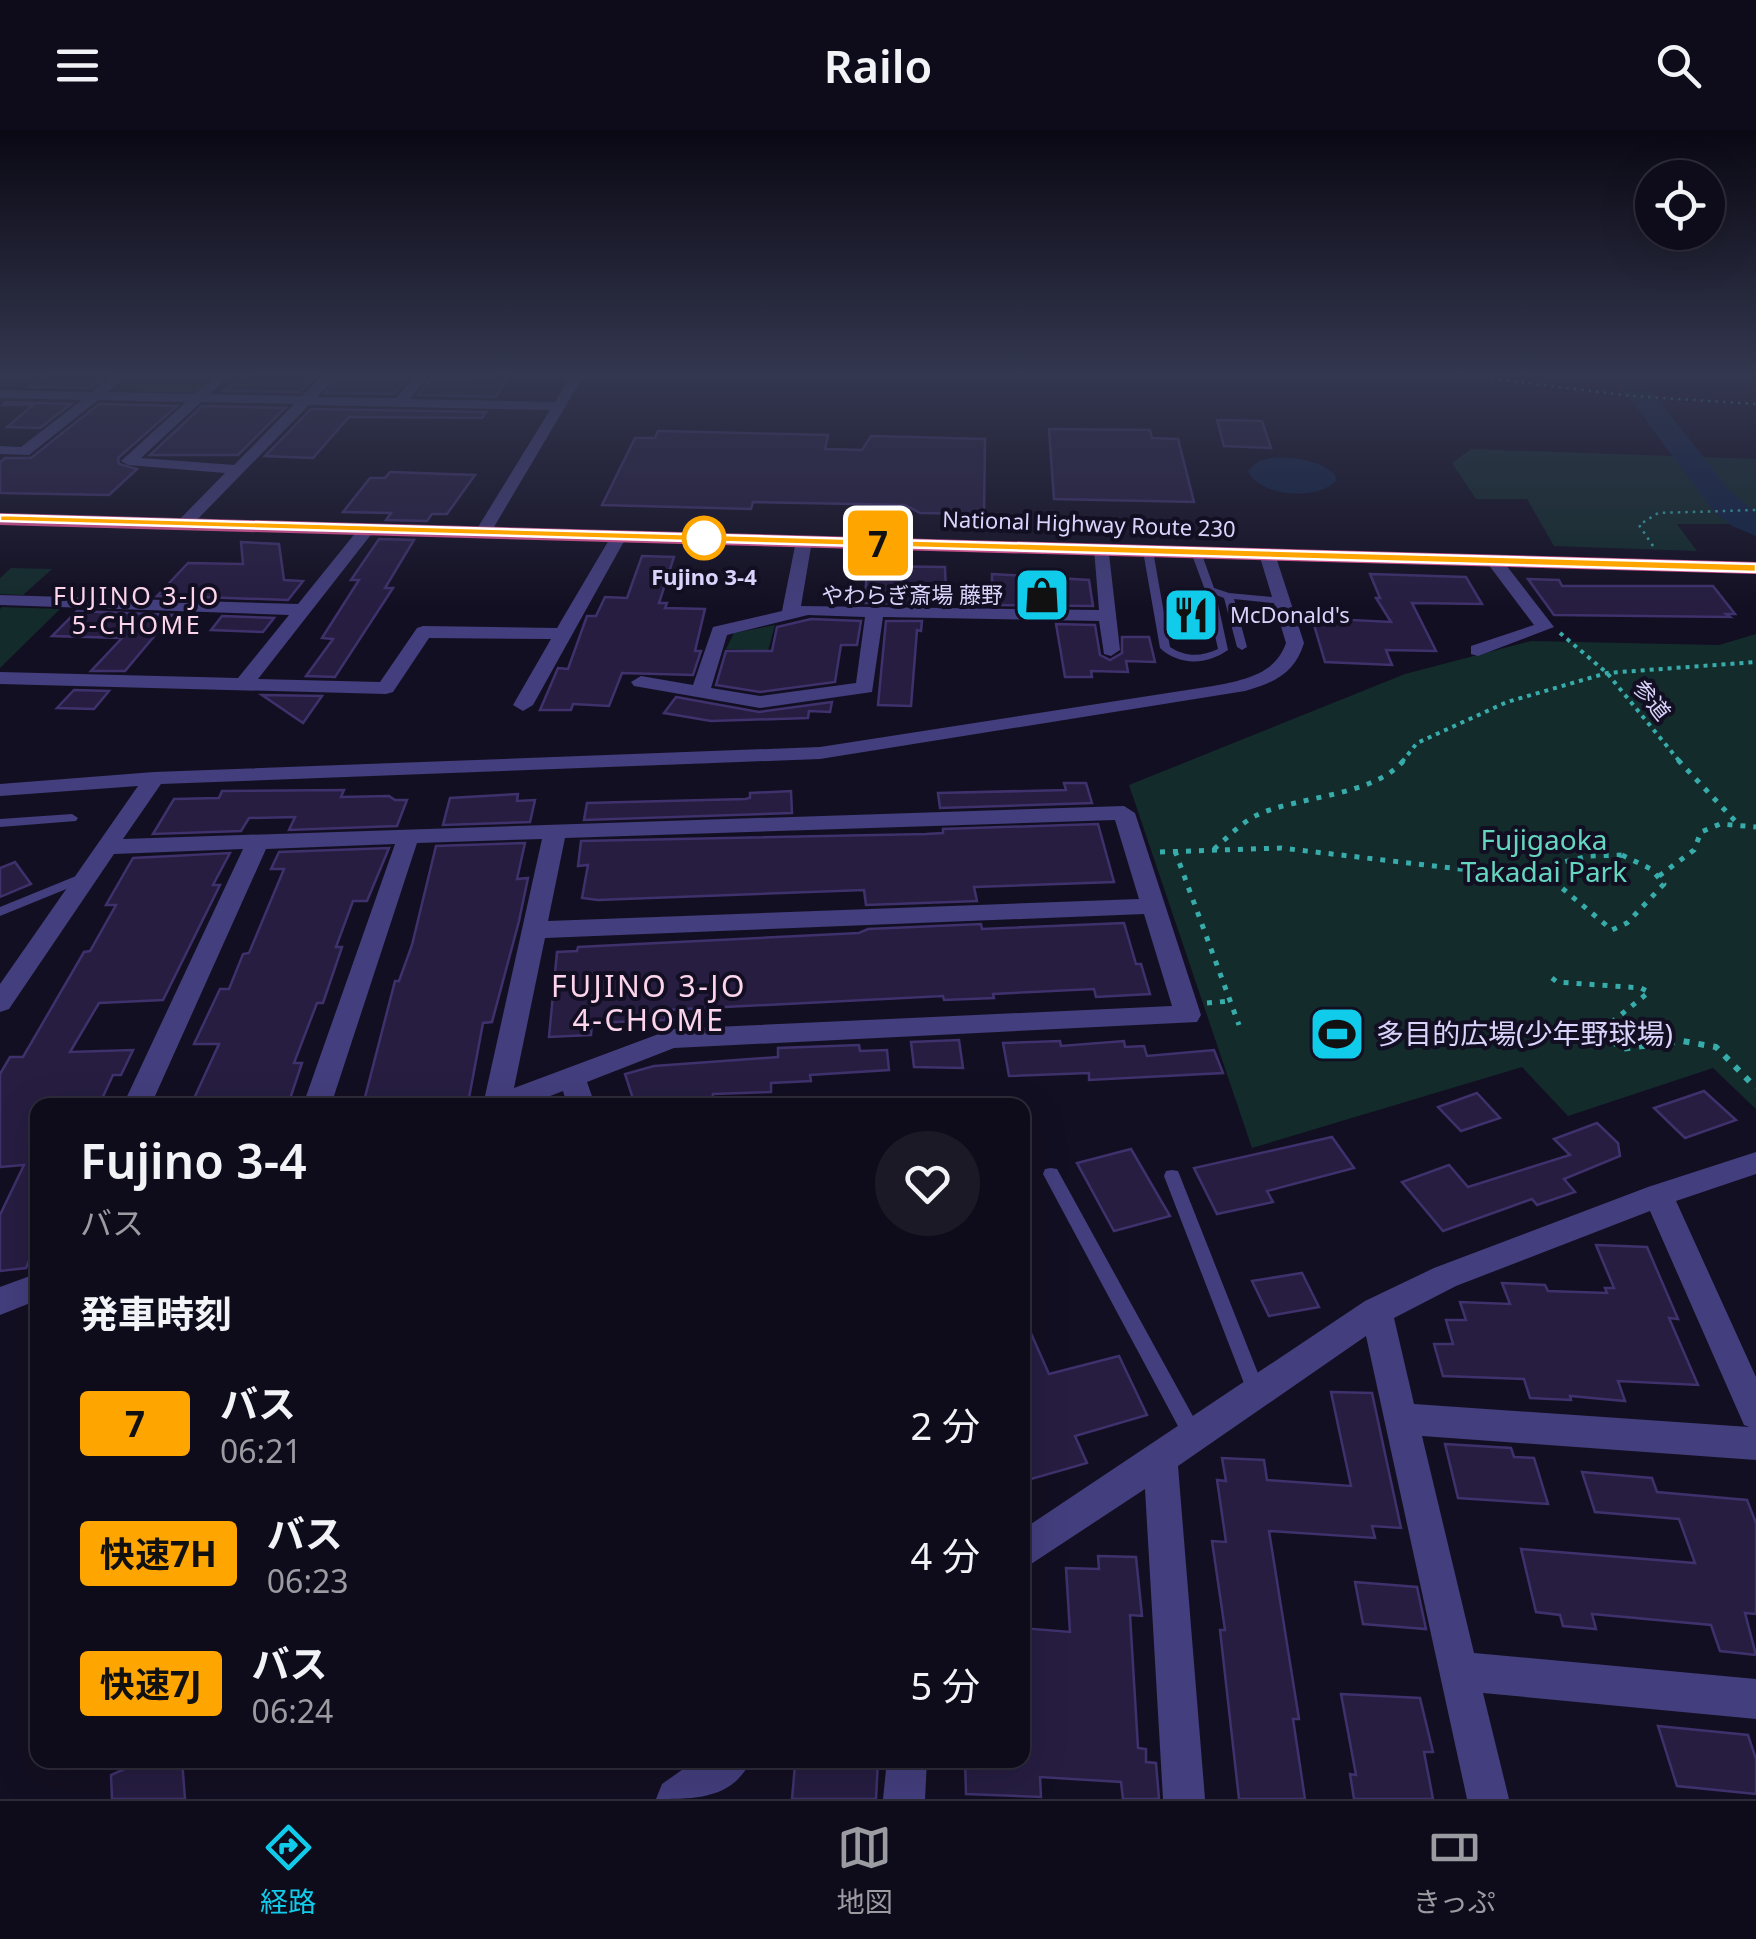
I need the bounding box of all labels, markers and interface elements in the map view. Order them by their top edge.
text: Railo [824,35,932,96]
icon: menu [50,38,105,93]
icon: search [1651,38,1706,93]
map controls [1635,160,1725,250]
button: locate [1635,160,1725,250]
street label: National Highway Route 230 [942,503,1236,543]
line badge: 7 [846,510,910,576]
marker: Fujino 3-4 [683,517,725,559]
text: 7 [868,520,888,567]
place label: Fujino 3-4 [651,561,757,591]
shop icon: やわらぎ斎場 藤野 [1012,565,1072,625]
district label: FUJINO 3-JO 5-CHOME [53,578,221,641]
place label: やわらぎ斎場 藤野 [821,579,1003,609]
restaurant icon: McDonald's [1161,585,1221,645]
place label: McDonald's [1230,599,1350,629]
street label: 参道 [1627,673,1678,726]
park label: Fujigaoka Takadai Park [1461,820,1627,890]
district label: FUJINO 3-JO 4-CHOME [551,965,747,1040]
sports icon: 多目的広場(少年野球場) [1307,1004,1367,1064]
place label: 多目的広場(少年野球場) [1376,1014,1673,1052]
text: Fujino 3-4 [80,1128,307,1193]
button: heart [875,1131,980,1236]
text: バス [80,1201,144,1244]
text: 発車時刻 [80,1287,232,1339]
text: バス [220,1377,296,1429]
text: 2 分 [910,1399,980,1451]
text: 7 [125,1400,145,1447]
text: 06:21 [220,1429,302,1472]
text: バス [267,1507,343,1559]
text: 4 分 [910,1529,980,1581]
text: 快速7H [100,1530,217,1577]
text: 06:23 [267,1559,349,1602]
text: バス [252,1637,328,1689]
text: 5 分 [910,1659,980,1711]
text: 快速7J [100,1660,202,1707]
text: 06:24 [252,1689,333,1732]
tab: 経路 [260,1820,316,1920]
tab: 地図 [837,1820,893,1920]
tab: きっぷ [1413,1820,1496,1920]

